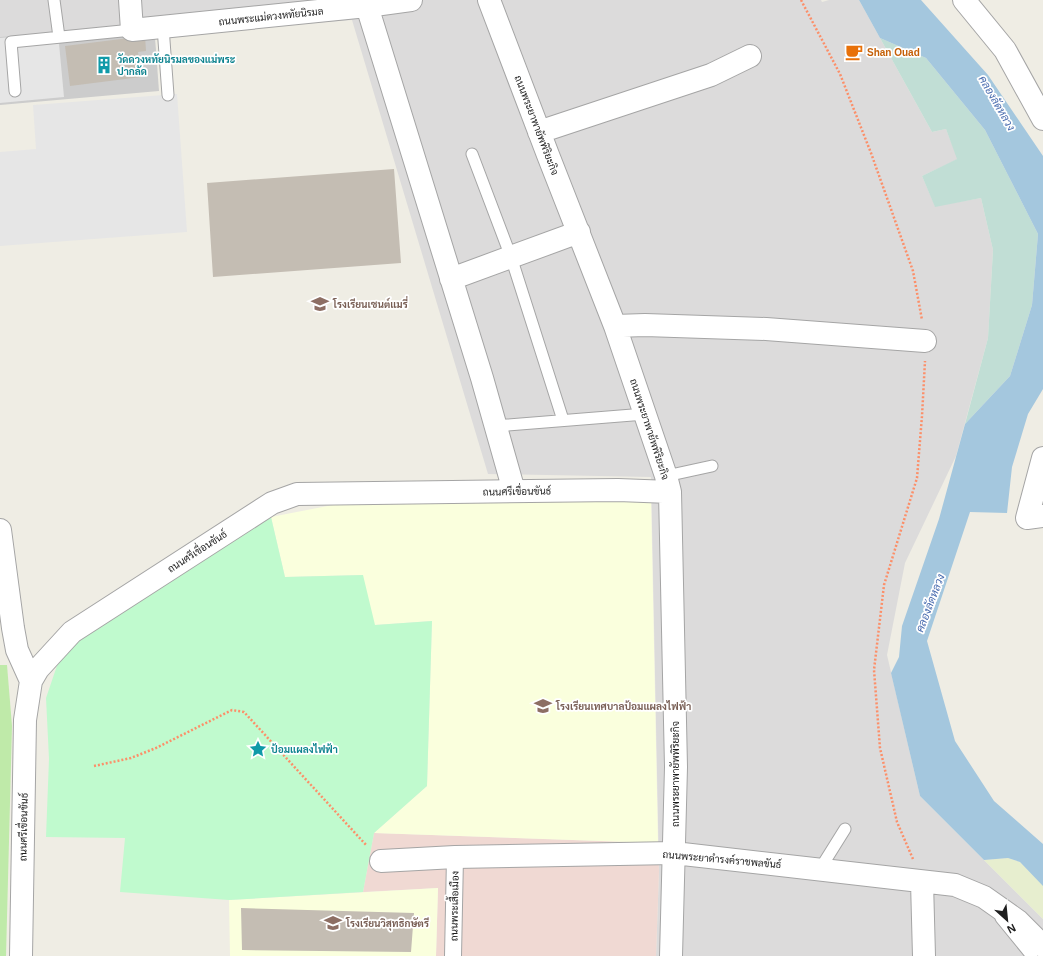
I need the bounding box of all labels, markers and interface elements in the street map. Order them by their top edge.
street label: ถนนพระแม่ดวงหทัยนิรมล [218,5,324,27]
cafe icon: Shan Ouad [844,42,864,62]
place label: Shan Ouad [867,47,920,58]
place label: วัดดวงหทัยนิรมลของแม่พระ ปากลัด [117,53,236,77]
building icon: วัดดวงหทัยนิรมลของแม่พระ ปากลัด [94,55,114,75]
street label: ถนนพระยาพายัพพิริยะกิจ [512,73,562,177]
water label: คลองลัดหลวง [976,73,1018,133]
school or university icon: โรงเรียนเซนต์แมรี่ [310,294,330,314]
place label: โรงเรียนเซนต์แมรี่ [332,296,408,310]
street label: ถนนพระยาพายัพพิริยะกิจ [628,377,672,481]
street label: ถนนศรีเขื่อนขันธ์ [483,482,552,498]
street label: ถนนศรีเขื่อนขันธ์ [164,525,229,575]
water label: คลองลัดหลวง [912,572,947,634]
school or university icon: โรงเรียนเทศบาลป้อมแผลงไฟฟ้า [533,696,553,716]
place label: โรงเรียนเทศบาลป้อมแผลงไฟฟ้า [555,700,691,712]
street label: ถนนพระยาพายัพพิริยะกิจ [669,721,681,827]
place icon: ป้อมแผลงไฟฟ้า [248,739,268,759]
place label: ป้อมแผลงไฟฟ้า [271,743,338,755]
street label: ถนนศรีเขื่อนขันธ์ [14,792,30,861]
street label: ถนนพระยาดำรงค์ราชพลขันธ์ [662,847,783,870]
street label: ถนนพระเสื้อเมือง [444,871,461,941]
north arrow [987,900,1027,940]
school or university icon: โรงเรียนวิสุทธิกษัตรี [323,913,343,933]
place label: โรงเรียนวิสุทธิกษัตรี [345,917,429,931]
text: N [1005,922,1018,936]

